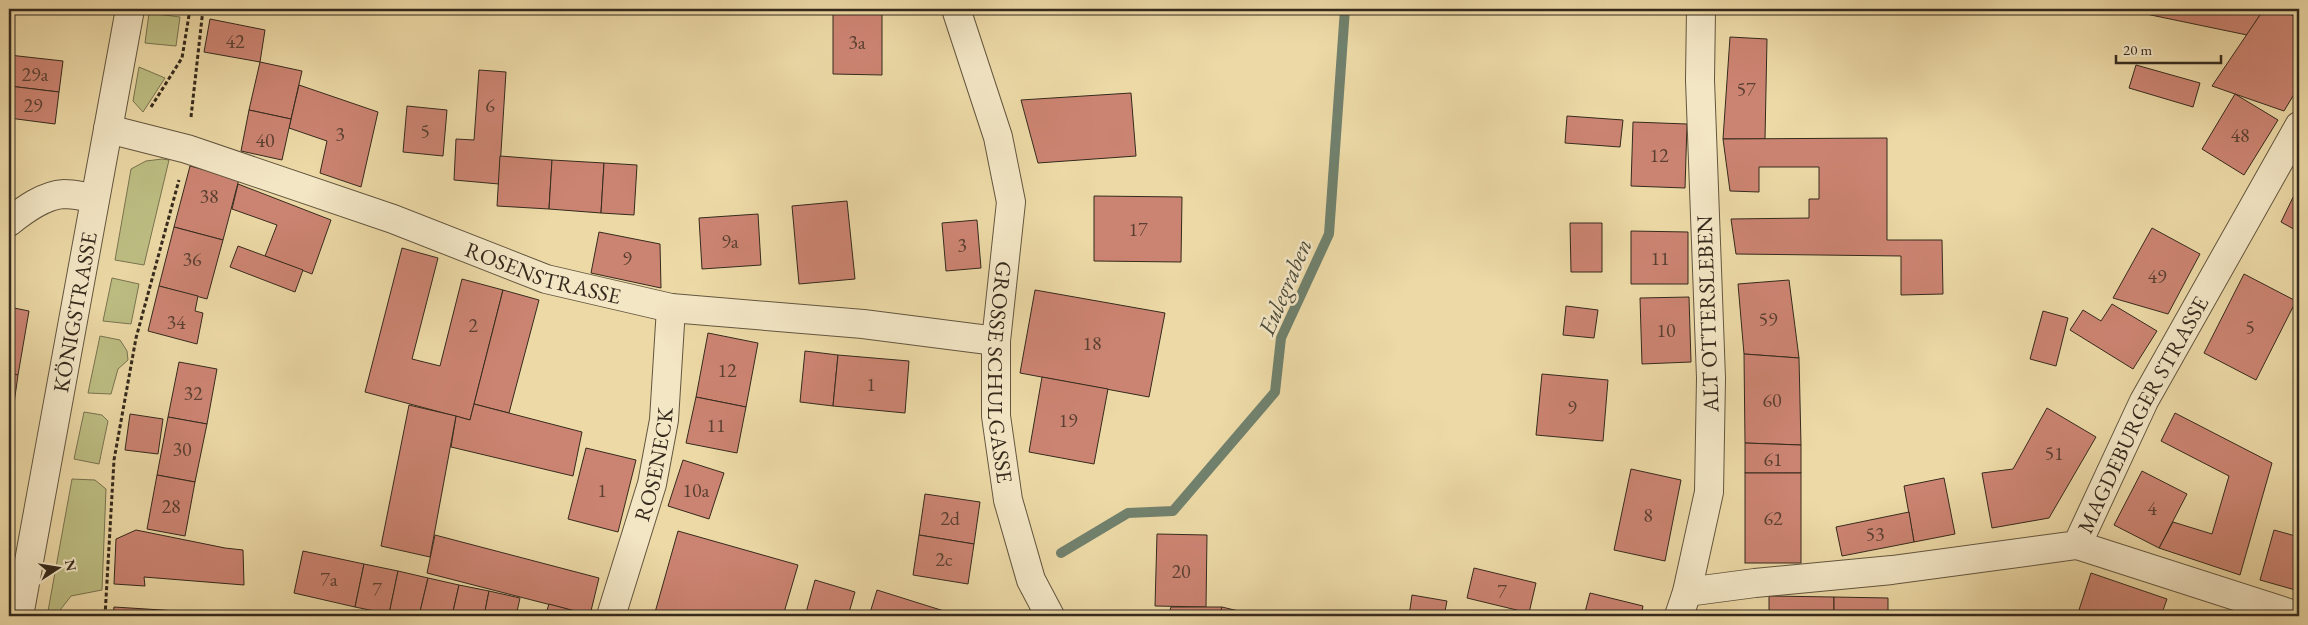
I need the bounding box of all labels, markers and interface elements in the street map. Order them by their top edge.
house number: 42 [225,28,245,54]
house number: 3a [848,29,866,55]
scale bar [2116,32,2220,64]
text: 20 m [2123,40,2152,59]
house number: 29a [21,61,49,87]
house number: 57 [1736,76,1756,102]
house number: 29 [23,92,43,118]
house number: 6 [485,92,495,118]
house number: 5 [420,118,430,144]
house number: 3 [335,121,345,147]
house number: 48 [2230,122,2250,148]
house number: 40 [255,127,275,153]
house number: 12 [1649,142,1669,168]
house number: 38 [199,183,219,209]
street label: ALT OTTERSLEBEN [1690,215,1725,414]
house number: 17 [1128,216,1148,242]
house number: 9a [721,228,739,254]
street label: KÖNIGSTRASSE [46,230,104,395]
house number: 3 [957,232,967,258]
water label: Eulegraben [1250,234,1319,340]
street label: ROSENSTRASSE [461,235,624,311]
house number: 9 [622,245,632,271]
house number: 11 [1650,245,1670,271]
house number: 36 [182,246,202,272]
street label: GROSSE SCHULGASSE [981,260,1019,485]
house number: 49 [2147,263,2167,289]
street label: MAGDEBURGER STRASSE [2071,291,2215,538]
house number: 59 [1758,306,1778,332]
house number: 34 [166,309,186,335]
house number: 2 [468,312,478,338]
house number: 5 [2245,314,2255,340]
house number: 10 [1656,317,1676,343]
house number: 18 [1082,330,1102,356]
house number: 12 [717,357,737,383]
house number: 1 [866,371,876,397]
house number: 32 [183,380,203,406]
house number: 60 [1762,387,1782,413]
house number: 9 [1567,394,1577,420]
street label: ROSENECK [627,406,680,525]
house number: 19 [1058,407,1078,433]
house number: 11 [706,412,726,438]
house number: 30 [172,436,192,462]
house number: 51 [2044,440,2064,466]
house number: 61 [1763,446,1783,472]
house number: 1 [597,477,607,503]
house number: 10a [682,477,710,503]
house number: 28 [161,493,181,519]
house number: 4 [2147,495,2157,521]
house number: 8 [1643,502,1653,528]
house number: 2d [940,505,961,531]
house number: 62 [1763,505,1783,531]
house number: 53 [1865,521,1885,547]
north arrow [32,542,82,592]
house number: 2c [935,546,953,572]
text: N [61,558,81,573]
house number: 20 [1171,558,1191,584]
house number: 7a [320,566,338,592]
house number: 7 [372,576,382,602]
house number: 7 [1497,578,1507,604]

